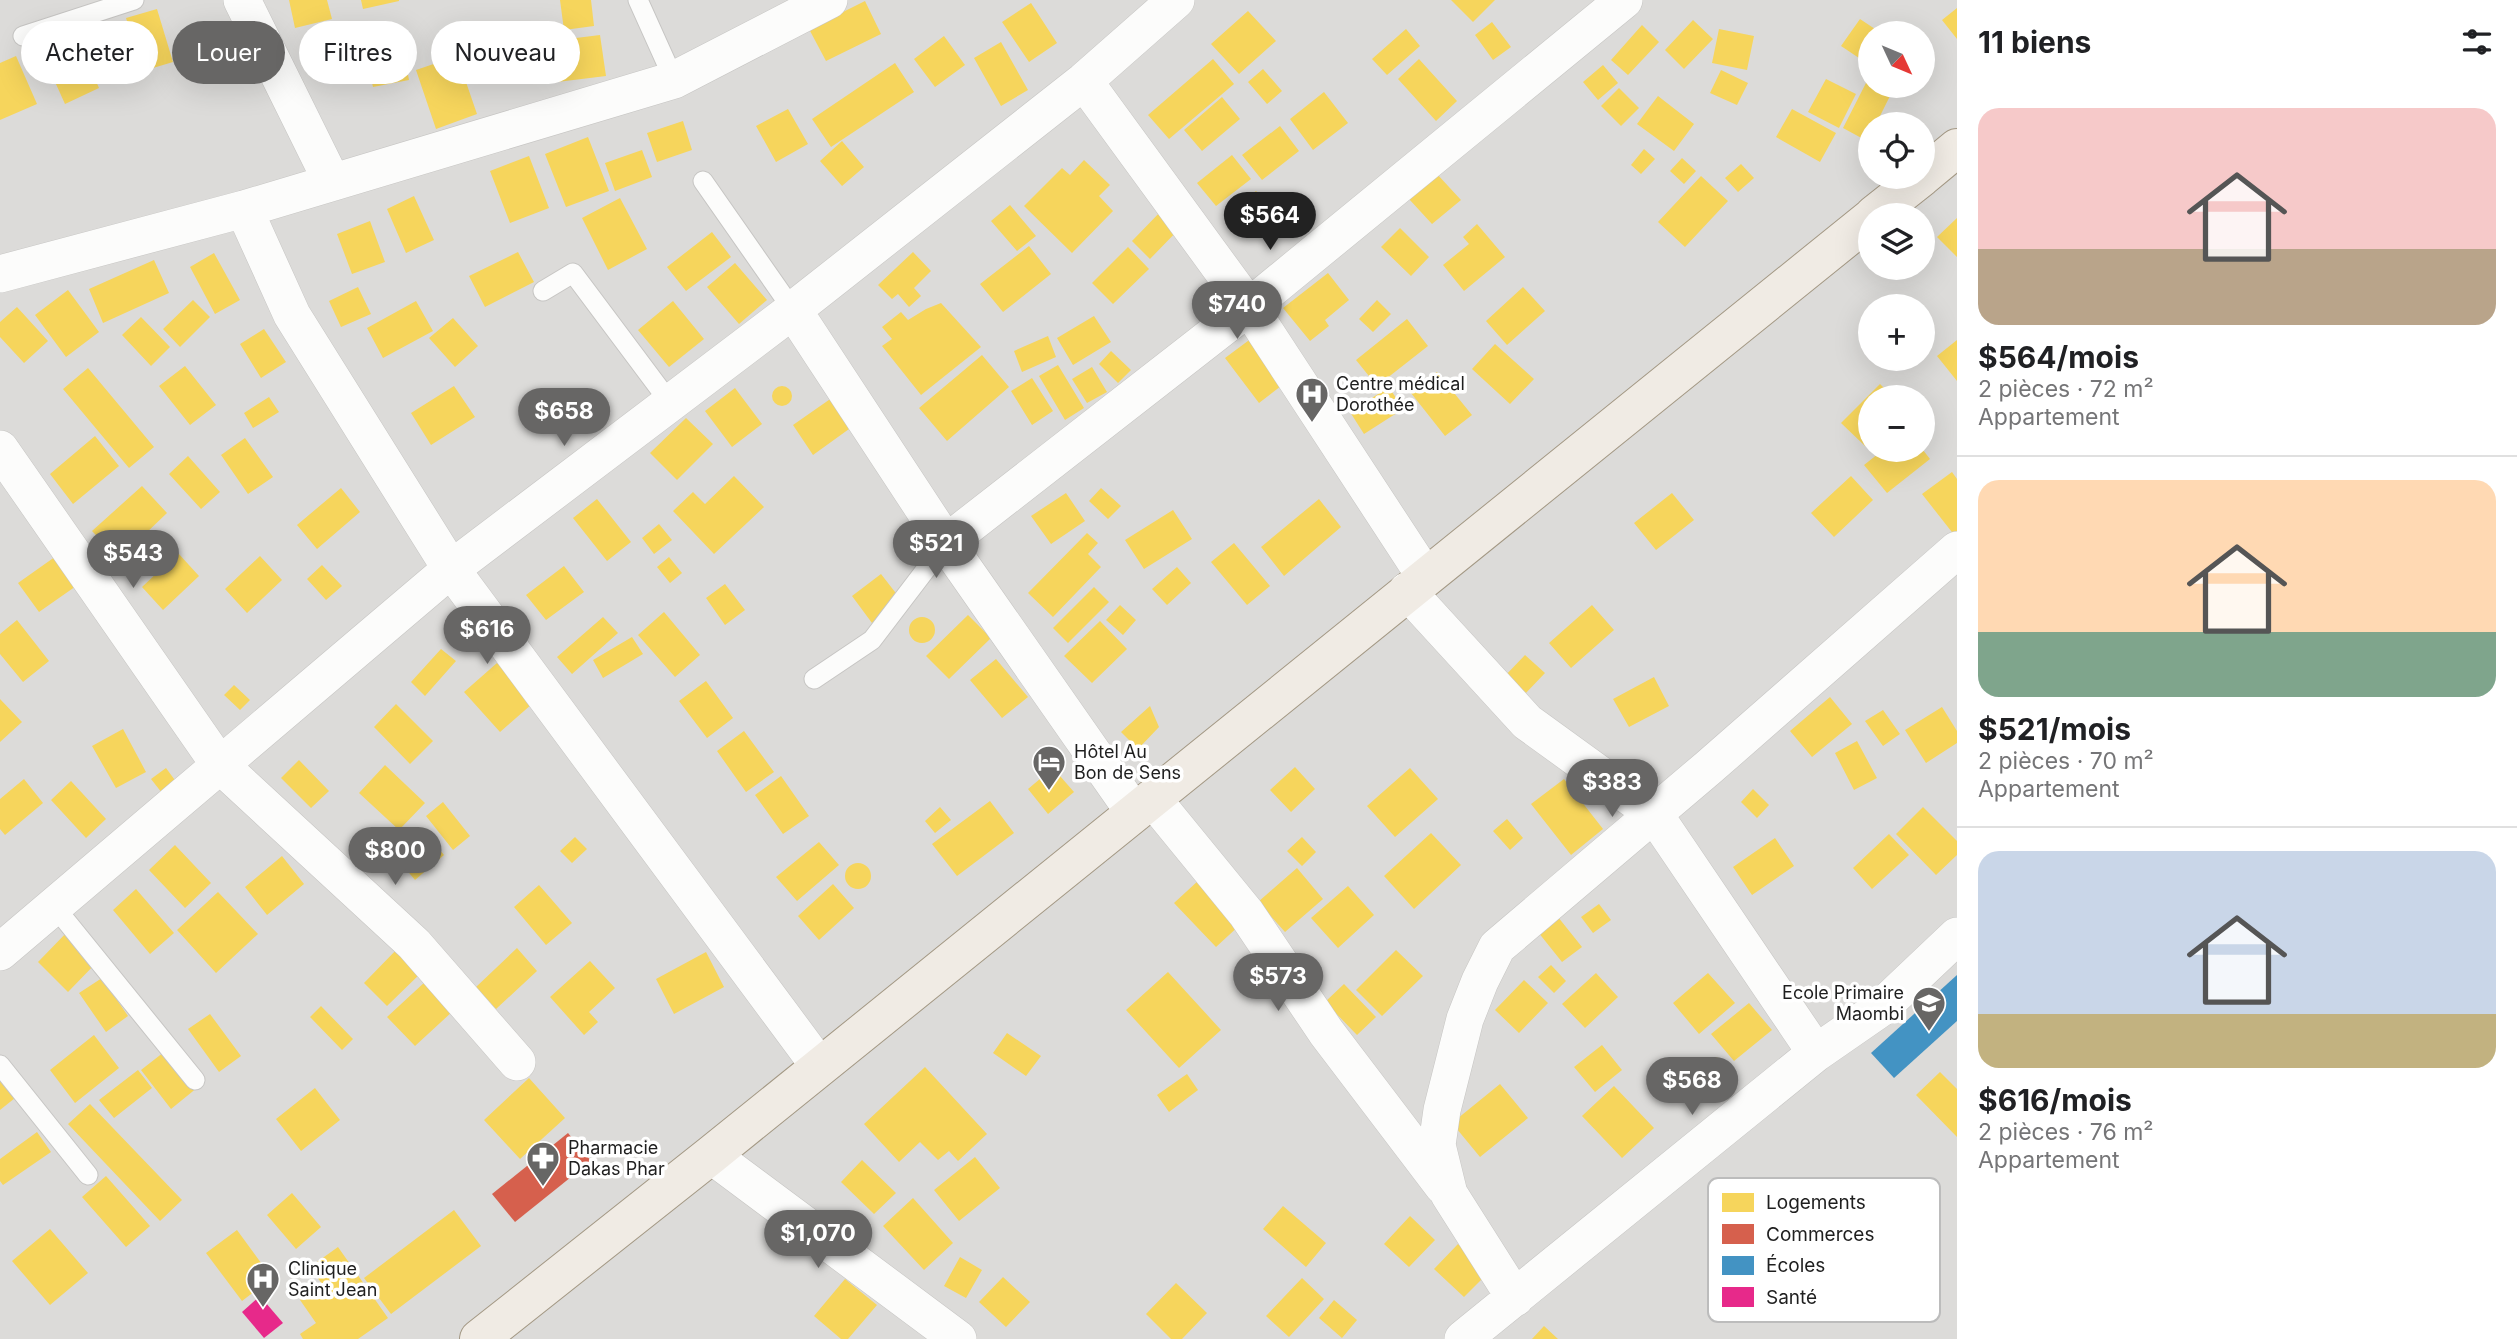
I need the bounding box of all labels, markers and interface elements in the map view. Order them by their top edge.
chip: Acheter [21,21,158,84]
chip: Louer [172,21,285,84]
chip: Filtres [299,21,417,84]
chip: Nouveau [431,21,580,84]
north arrow [1858,21,1936,98]
map controls [1858,21,1935,462]
icon: filters [2458,23,2496,61]
text: 11 biens [1978,24,2091,60]
button: locate [1858,112,1935,189]
icon: home [2174,154,2300,280]
pin: $564 [1229,192,1311,252]
text: $564 [1240,201,1300,229]
button: layers [1858,203,1935,280]
pin: $740 [1196,282,1278,341]
text: $740 [1208,290,1266,318]
button: + [1858,294,1935,371]
text: $564/mois [1978,339,2139,375]
place label: Centre médical Dorothée [1336,373,1465,415]
hospital icon: Centre médical Dorothée [1293,375,1331,424]
text: 2 pièces · 72 m² [1978,375,2154,403]
button: − [1858,385,1935,462]
pin: $658 [523,388,605,448]
text: $658 [534,397,594,425]
text: Appartement [1978,403,2120,431]
pin: $521 [895,520,977,580]
icon: home [2174,526,2300,652]
text: $521 [909,529,963,557]
pin: $543 [92,530,174,590]
text: $543 [103,539,163,567]
pin: $616 [446,606,528,666]
text: $616 [460,615,514,643]
text: $521/mois [1978,711,2131,747]
place label: Hôtel Au Bon de Sens [1074,741,1181,783]
hotel icon: Hôtel Au Bon de Sens [1030,743,1068,792]
text: 2 pièces · 70 m² [1978,747,2154,775]
pin: $383 [1571,760,1653,819]
text: $383 [1582,768,1642,796]
text: Appartement [1978,775,2120,803]
pin: $800 [354,828,436,887]
text: $800 [364,836,426,864]
icon: home [2174,897,2300,1023]
pin: $573 [1237,954,1319,1013]
text: $573 [1249,962,1307,990]
place label: Ecole Primaire Maombi [1782,982,1904,1024]
school or university icon: Ecole Primaire Maombi [1910,984,1948,1033]
pin: $568 [1651,1058,1733,1117]
text: $568 [1662,1066,1722,1094]
text: $616/mois [1978,1082,2132,1118]
text: 2 pièces · 76 m² [1978,1118,2154,1146]
place label: Pharmacie Dakas Phar [568,1137,665,1179]
pharmacy icon: Pharmacie Dakas Phar [524,1139,562,1188]
text: Appartement [1978,1146,2120,1174]
legend [1708,1178,1940,1322]
text: Logements [1766,1191,1866,1214]
pin: $1,070 [761,1210,875,1270]
text: $1,070 [780,1219,856,1247]
text: Commerces [1766,1223,1874,1246]
text: Écoles [1766,1253,1825,1277]
place label: Clinique Saint Jean [288,1258,377,1300]
hospital icon: Clinique Saint Jean [244,1260,282,1309]
text: Santé [1766,1286,1817,1309]

